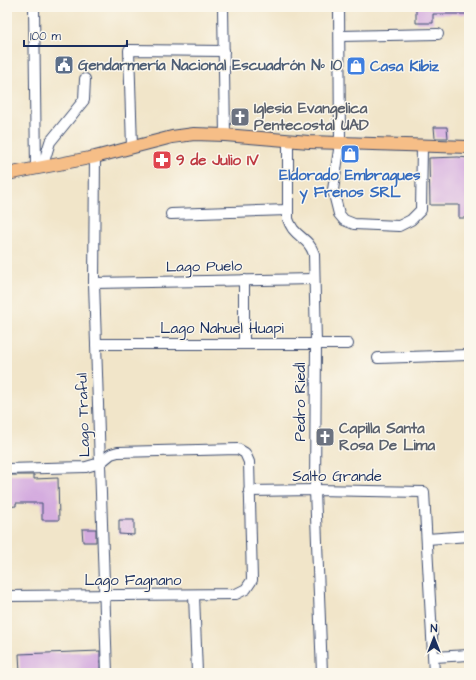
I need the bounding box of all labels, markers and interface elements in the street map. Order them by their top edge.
scale bar [24,22,127,48]
text: 100 m [30,28,61,45]
public building icon: Gendarmería Nacional Escuadrón Nº 10 [53,54,75,76]
place label: Gendarmería Nacional Escuadrón Nº 10 [78,55,343,76]
shop icon: Casa Kibiz [345,55,367,77]
place label: Casa Kibiz [370,56,439,77]
place label: Iglesia Evangelica Pentecostal UAD [254,98,369,136]
church icon: Iglesia Evangelica Pentecostal UAD [229,106,251,128]
shop icon: Eldorado Embragues y Frenos SRL [339,143,361,165]
pharmacy icon: 9 de Julio IV [151,149,173,171]
place label: 9 de Julio IV [176,150,259,171]
place label: Eldorado Embragues y Frenos SRL [279,165,421,204]
street label: Lago Puelo [166,255,243,279]
street label: Lago Nahuel Huapi [160,318,285,340]
street label: Pedro Riedl [290,362,311,442]
street label: Lago Traful [72,372,96,457]
place label: Capilla Santa Rosa De Lima [339,418,435,456]
church icon: Capilla Santa Rosa De Lima [314,426,336,448]
street label: Salto Grande [292,466,382,487]
street label: Lago Fagnano [84,570,182,592]
north arrow [414,618,454,658]
text: N [431,621,438,636]

